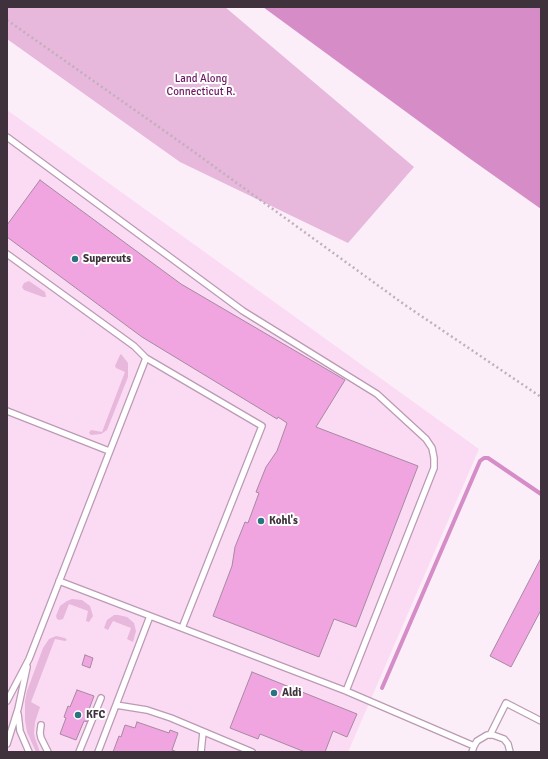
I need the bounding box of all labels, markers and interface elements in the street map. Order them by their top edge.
park label: Land Along Connecticut R. [167,72,235,98]
place label: Supercuts [83,252,131,266]
marker: Supercuts [70,254,80,264]
place label: Kohl's [269,514,298,528]
marker: Kohl's [256,516,266,526]
place label: Aldi [282,686,301,700]
marker: Aldi [269,688,279,698]
place label: KFC [86,708,105,722]
marker: KFC [73,710,83,720]

